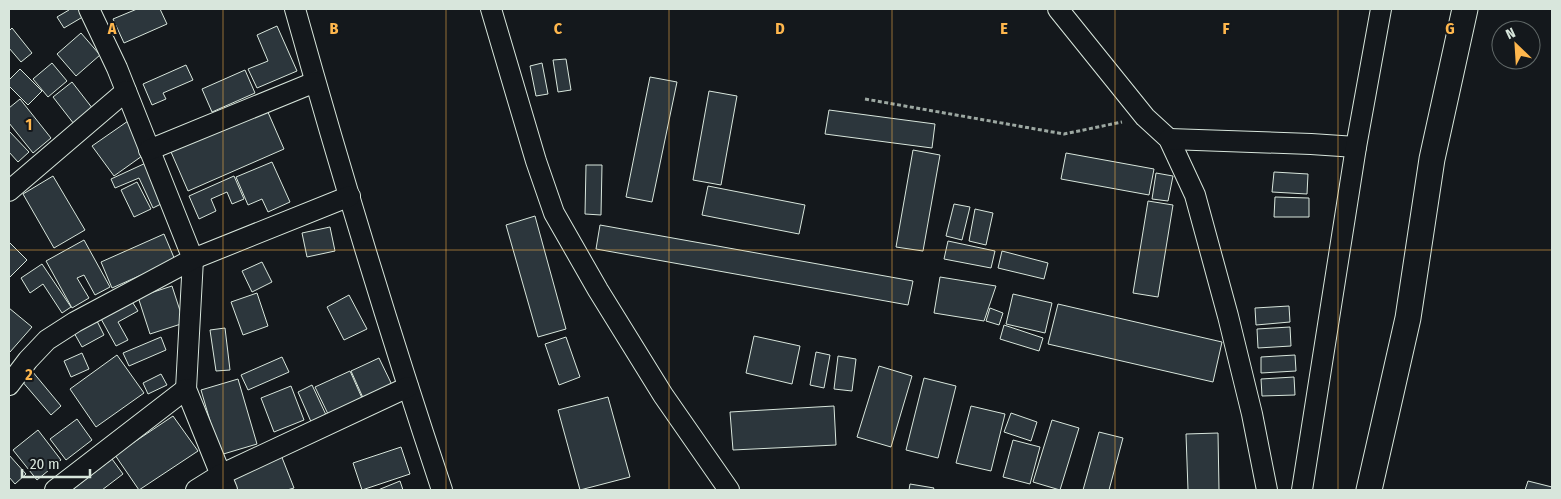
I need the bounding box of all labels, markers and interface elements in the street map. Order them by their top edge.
text: A [107,19,117,38]
text: B [330,19,339,38]
text: C [554,19,563,38]
text: D [775,19,785,38]
text: E [1000,19,1008,38]
text: F [1222,19,1230,38]
text: G [1445,19,1455,38]
north arrow [1491,20,1541,70]
text: N [1503,24,1518,43]
text: 1 [26,115,32,134]
text: 2 [24,365,33,384]
scale bar [22,446,90,478]
text: 20 m [30,455,60,473]

